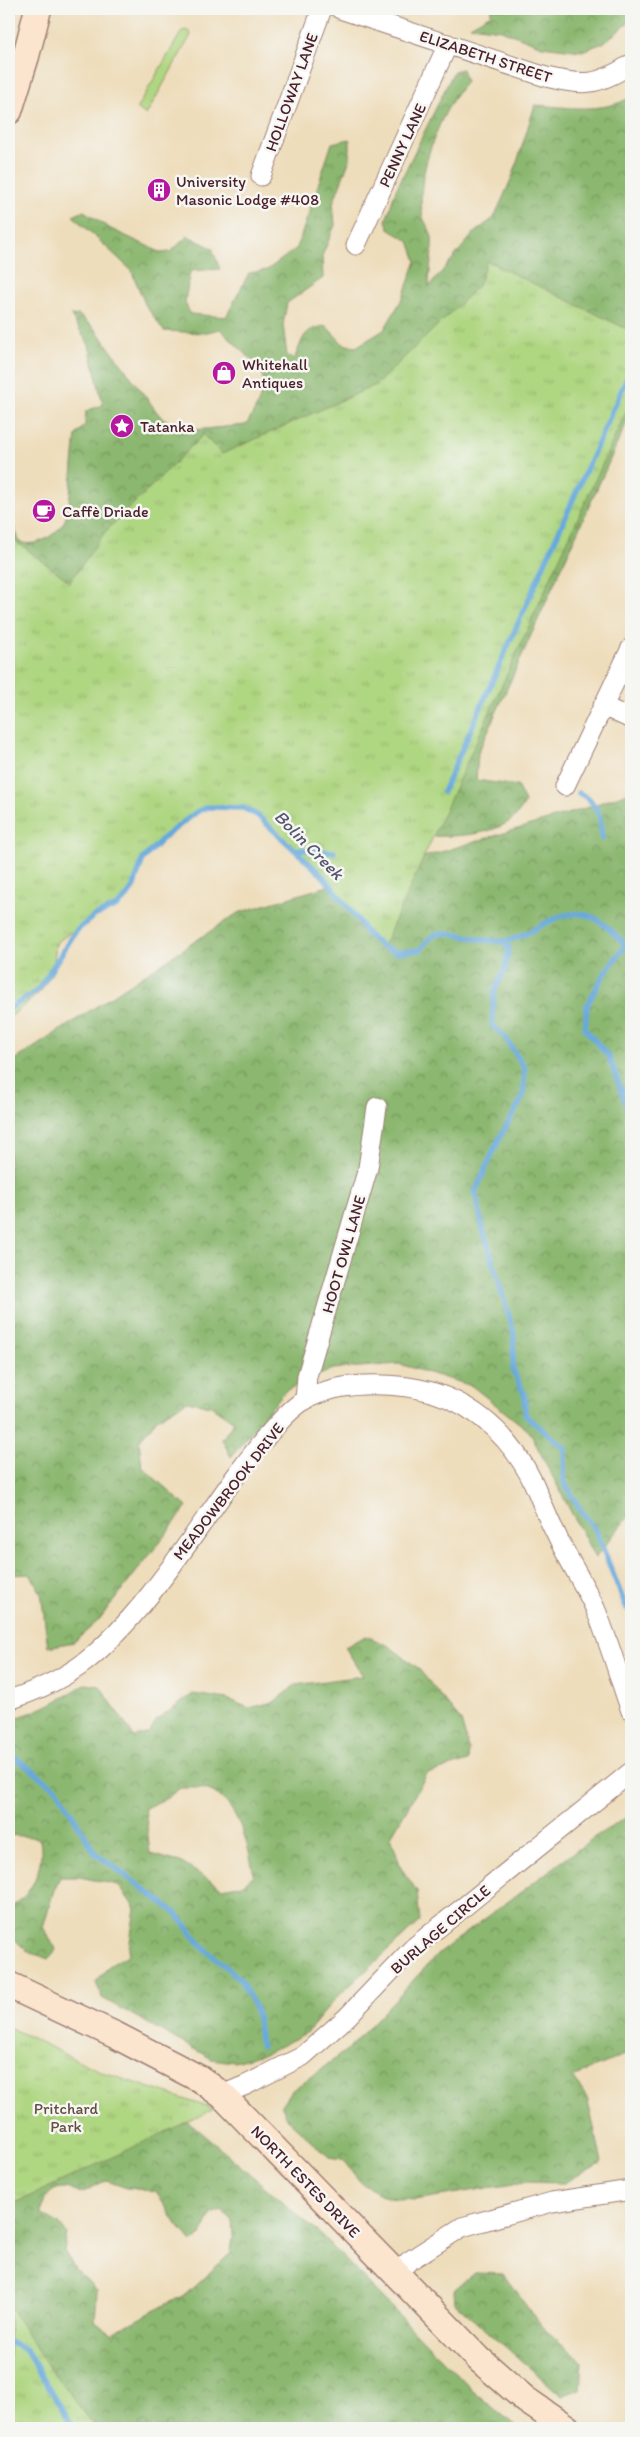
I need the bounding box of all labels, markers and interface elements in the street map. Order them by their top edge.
street label: ELIZABETH STREET [417,26,554,87]
street label: HOLLOWAY LANE [261,30,322,154]
street label: PENNY LANE [375,100,430,190]
place label: University Masonic Lodge #408 [176,172,319,209]
building icon: University Masonic Lodge #408 [146,177,172,203]
place label: Whitehall Antiques [242,355,308,392]
shop icon: Whitehall Antiques [211,360,237,386]
place icon: Tatanka [109,413,135,439]
place label: Tatanka [140,417,195,436]
cafe icon: Caffè Driade [31,498,57,524]
place label: Caffè Driade [62,502,149,521]
water label: Bolin Creek [270,806,350,886]
street label: HOOT OWL LANE [318,1193,369,1315]
street label: MEADOWBROOK DRIVE [169,1419,288,1564]
street label: BURLAGE CIRCLE [386,1881,494,1978]
park label: Pritchard Park [34,2099,98,2136]
street label: NORTH ESTES DRIVE [247,2121,364,2241]

